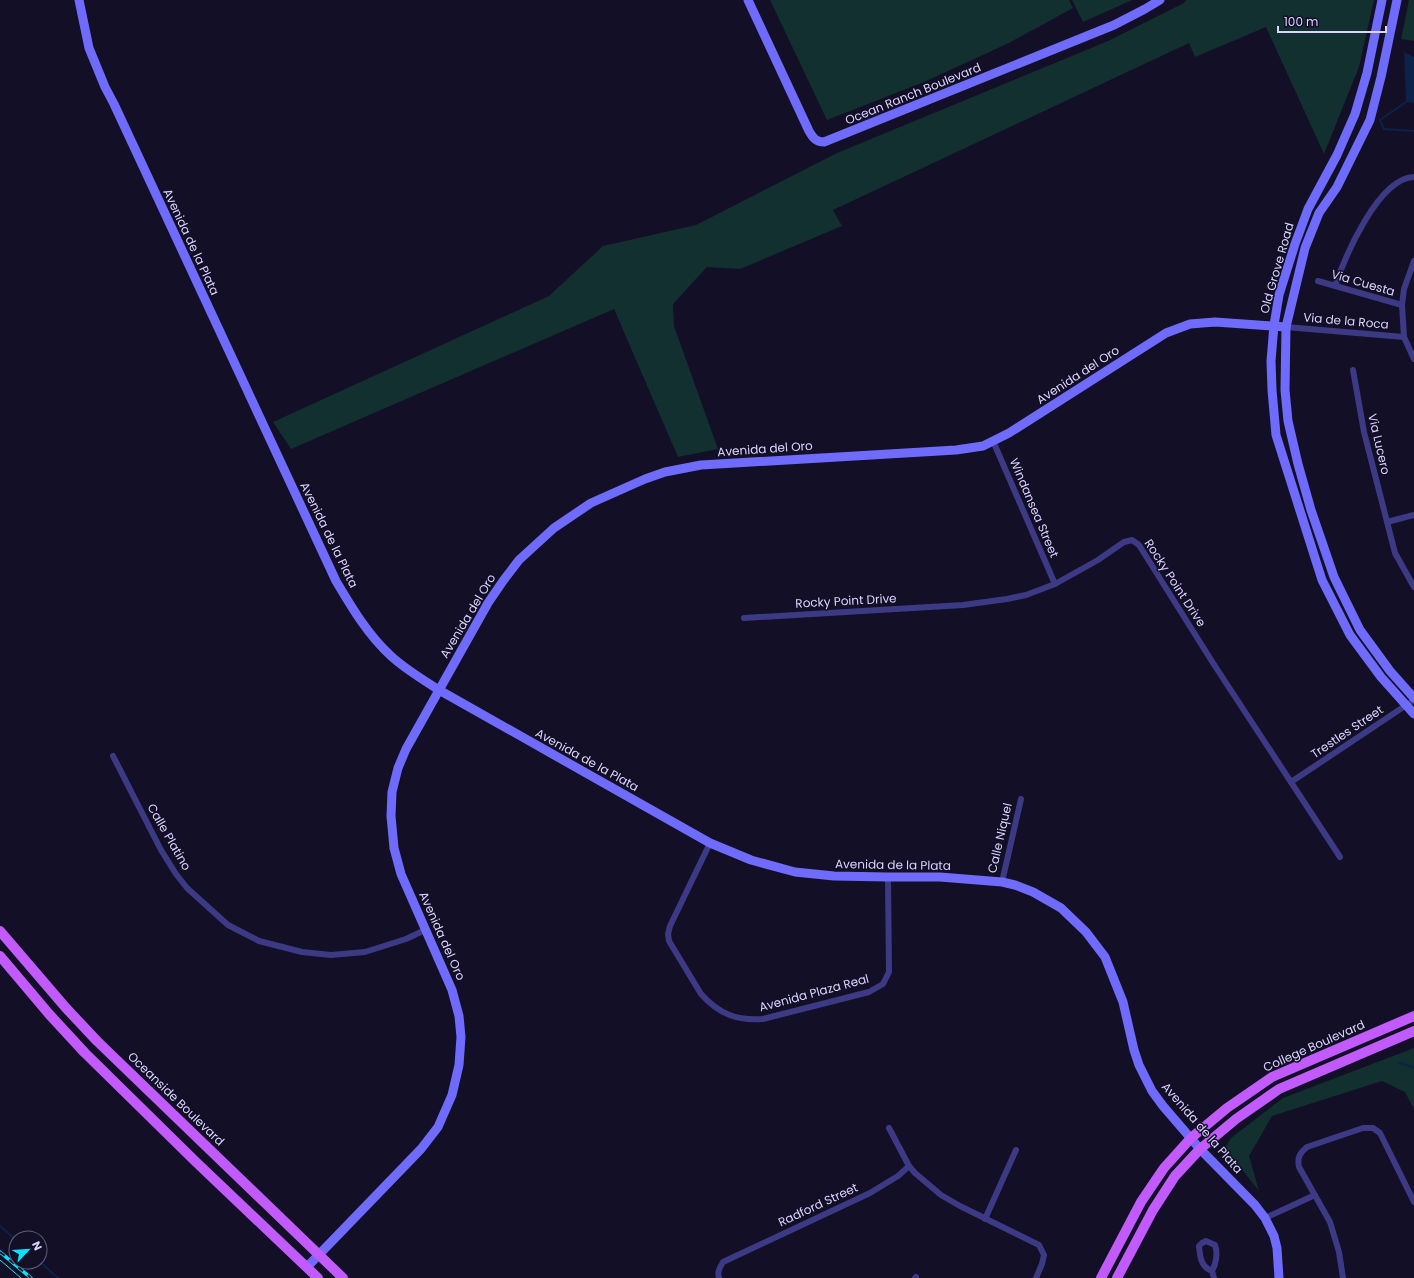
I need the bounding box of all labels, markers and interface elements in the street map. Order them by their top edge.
scale bar [1278,8,1386,34]
text: 100 m [1284,13,1318,30]
street label: Ocean Ranch Boulevard [842,59,983,129]
street label: Avenida de la Plata [159,186,224,298]
street label: Old Grove Road [1255,220,1298,315]
street label: Via Cuesta [1329,265,1397,300]
street label: Via de la Roca [1303,308,1390,333]
street label: Avenida del Oro [1033,341,1123,408]
street label: Via Lucero [1364,412,1395,476]
street label: Avenida del Oro [717,437,814,460]
street label: Windansea Street [1006,456,1063,560]
street label: Avenida de la Plata [296,479,362,591]
street label: Rocky Point Drive [1141,536,1210,630]
street label: Avenida del Oro [436,570,500,661]
street label: Rocky Point Drive [795,589,897,612]
street label: Trestles Street [1307,701,1386,762]
street label: Avenida de la Plata [532,724,642,795]
street label: Calle Platino [143,800,196,874]
street label: Calle Niquel [983,801,1016,875]
street label: Avenida de la Plata [835,855,951,874]
street label: Avenida del Oro [415,889,470,983]
street label: Avenida Plaza Real [757,970,871,1015]
street label: College Boulevard [1260,1015,1367,1076]
street label: Oceanside Boulevard [124,1048,228,1149]
street label: Avenida de la Plata [1158,1078,1247,1177]
street label: Radford Street [775,1179,860,1230]
north arrow [8,1230,48,1270]
text: N [28,1239,46,1253]

